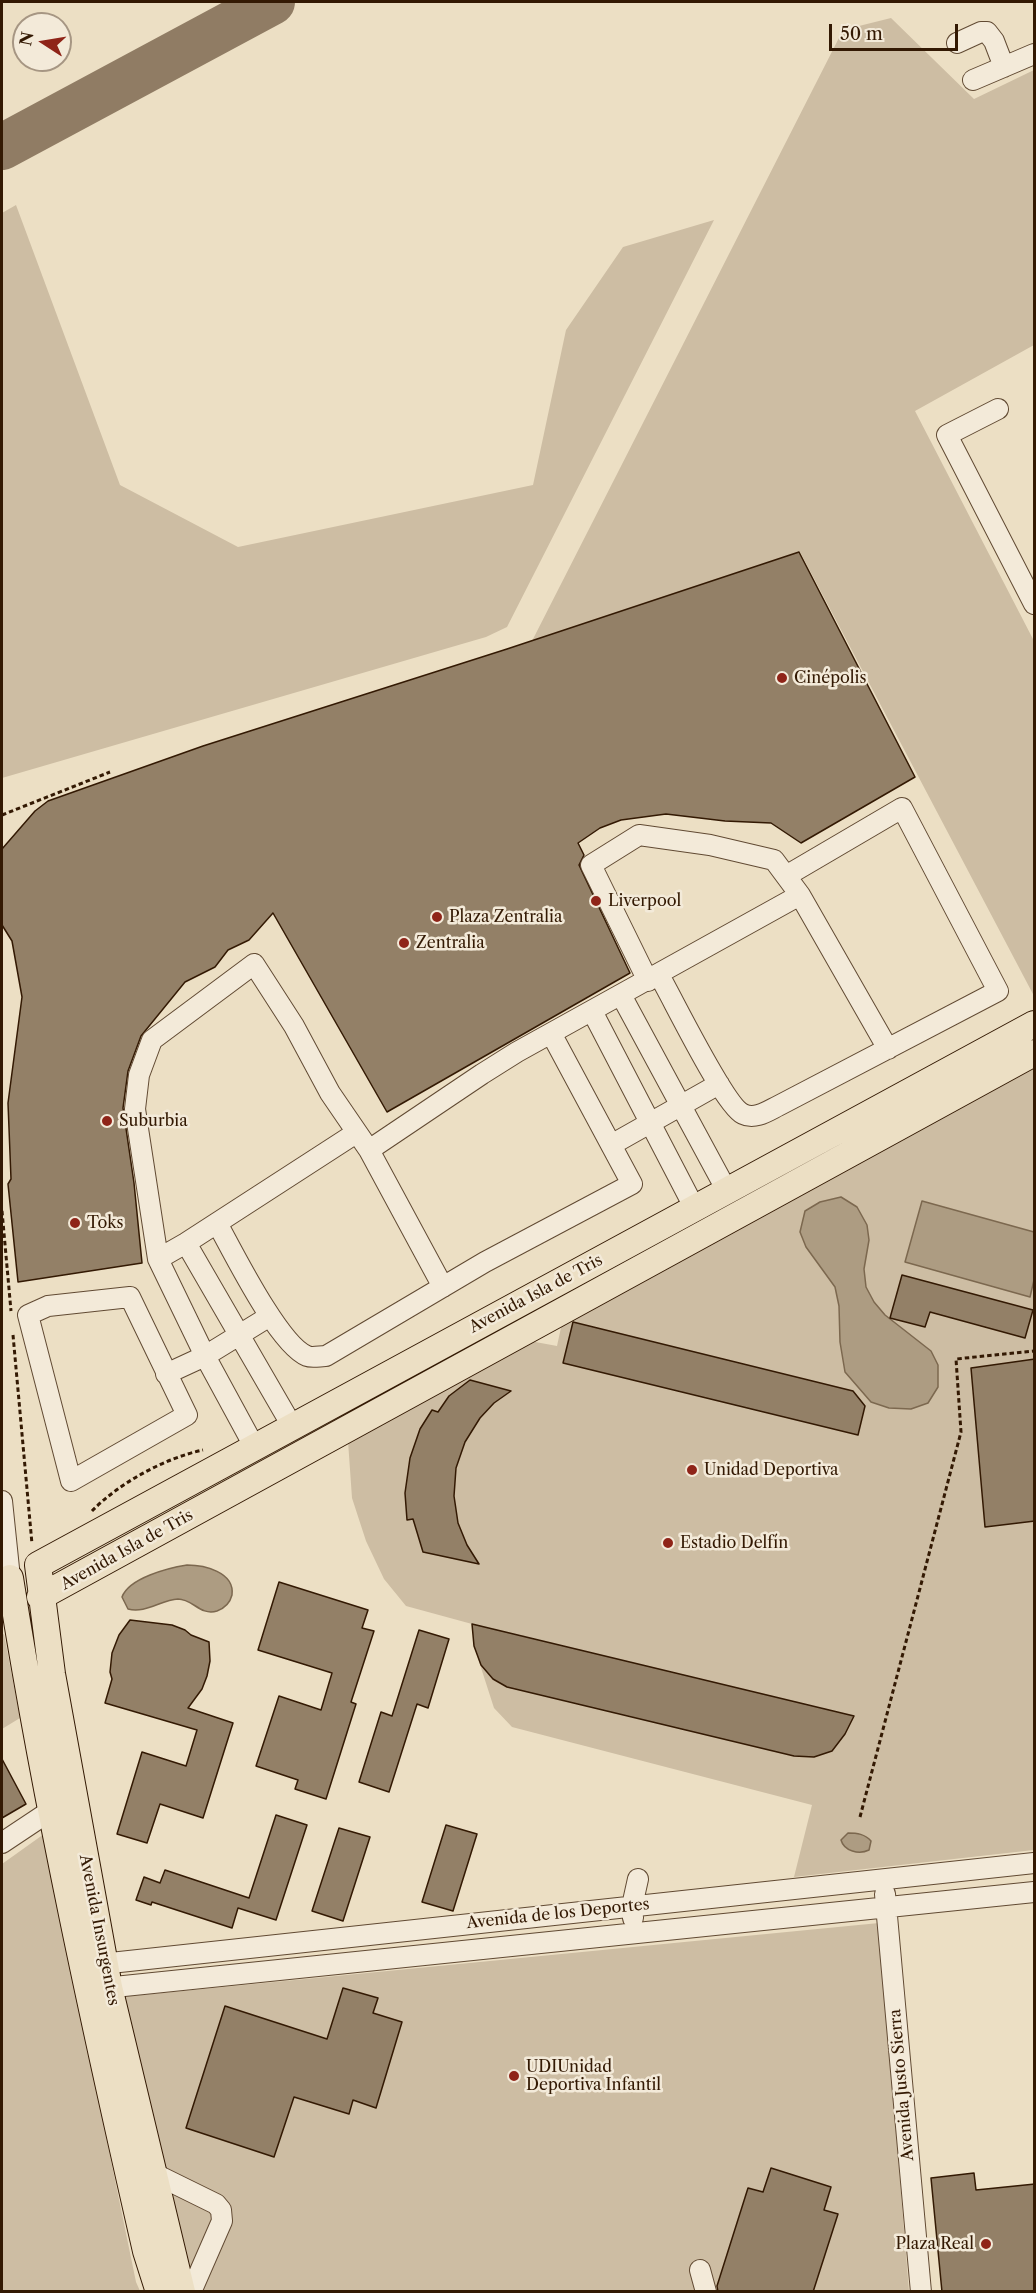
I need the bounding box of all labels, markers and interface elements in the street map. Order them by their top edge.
north arrow [12,12,72,72]
scale bar [832,12,961,50]
text: 50 m [840,23,883,45]
text: N [15,30,38,48]
place label: Cinépolis [794,668,866,688]
marker: Cinépolis [775,671,789,685]
place label: Liverpool [608,891,681,911]
marker: Liverpool [589,894,603,908]
place label: Plaza Zentralia [449,907,562,927]
marker: Plaza Zentralia [430,910,444,924]
place label: Zentralia [416,933,485,953]
marker: Zentralia [397,936,411,950]
place label: Suburbia [119,1111,188,1131]
marker: Suburbia [100,1114,114,1128]
place label: Toks [87,1213,123,1233]
marker: Toks [68,1216,82,1230]
street label: Avenida Isla de Tris [466,1251,606,1337]
place label: Unidad Deportiva [704,1460,838,1480]
marker: Unidad Deportiva [685,1463,699,1477]
street label: Avenida Isla de Tris [58,1506,196,1594]
place label: Estadio Delfín [680,1533,788,1553]
marker: Estadio Delfín [661,1536,675,1550]
street label: Avenida Insurgentes [75,1853,123,2007]
street label: Avenida de los Deportes [465,1895,651,1933]
street label: Avenida Justo Sierra [886,2008,918,2162]
place label: UDIUnidad Deportiva Infantil [526,2057,661,2095]
marker: UDIUnidad Deportiva Infantil [507,2069,521,2083]
place label: Plaza Real [896,2234,974,2254]
marker: Plaza Real [979,2237,993,2251]

